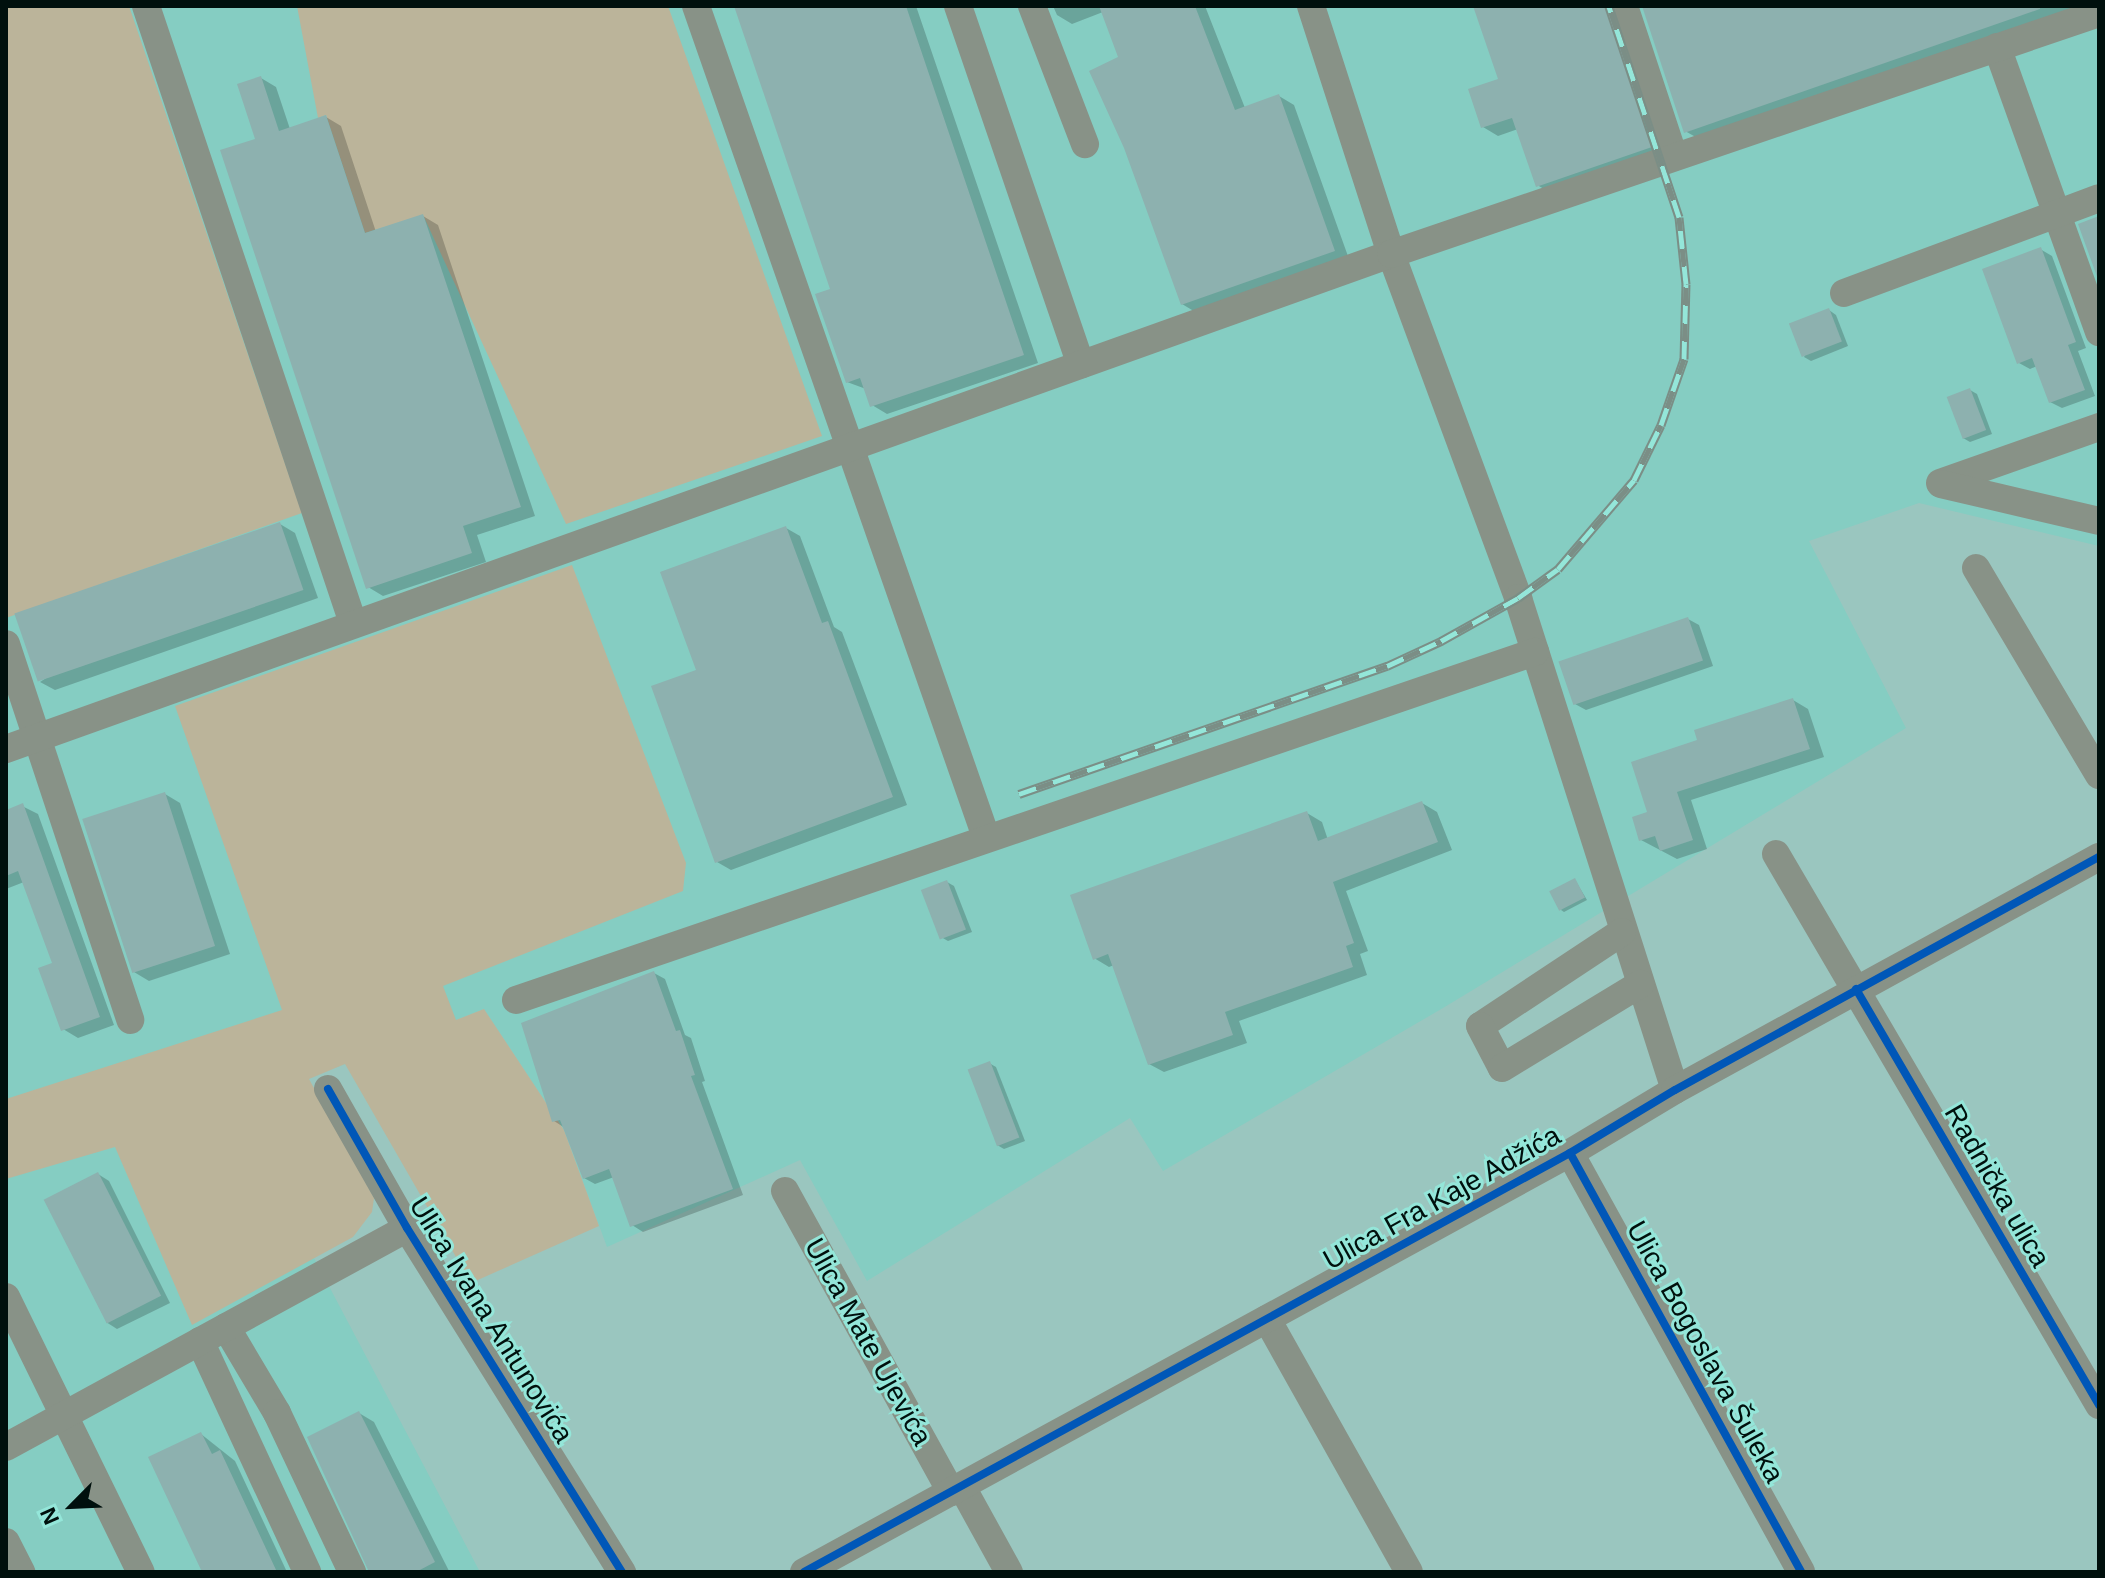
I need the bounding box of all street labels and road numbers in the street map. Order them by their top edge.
street label: Radnička ulica [1937,1099,2057,1273]
street label: Ulica Fra Kaje Adžića [1317,1118,1567,1278]
street label: Ulica Ivana Antunovića [401,1190,581,1450]
street label: Ulica Bogoslava Šuleka [1619,1215,1791,1489]
street label: Ulica Mate Ujevića [797,1232,939,1452]

